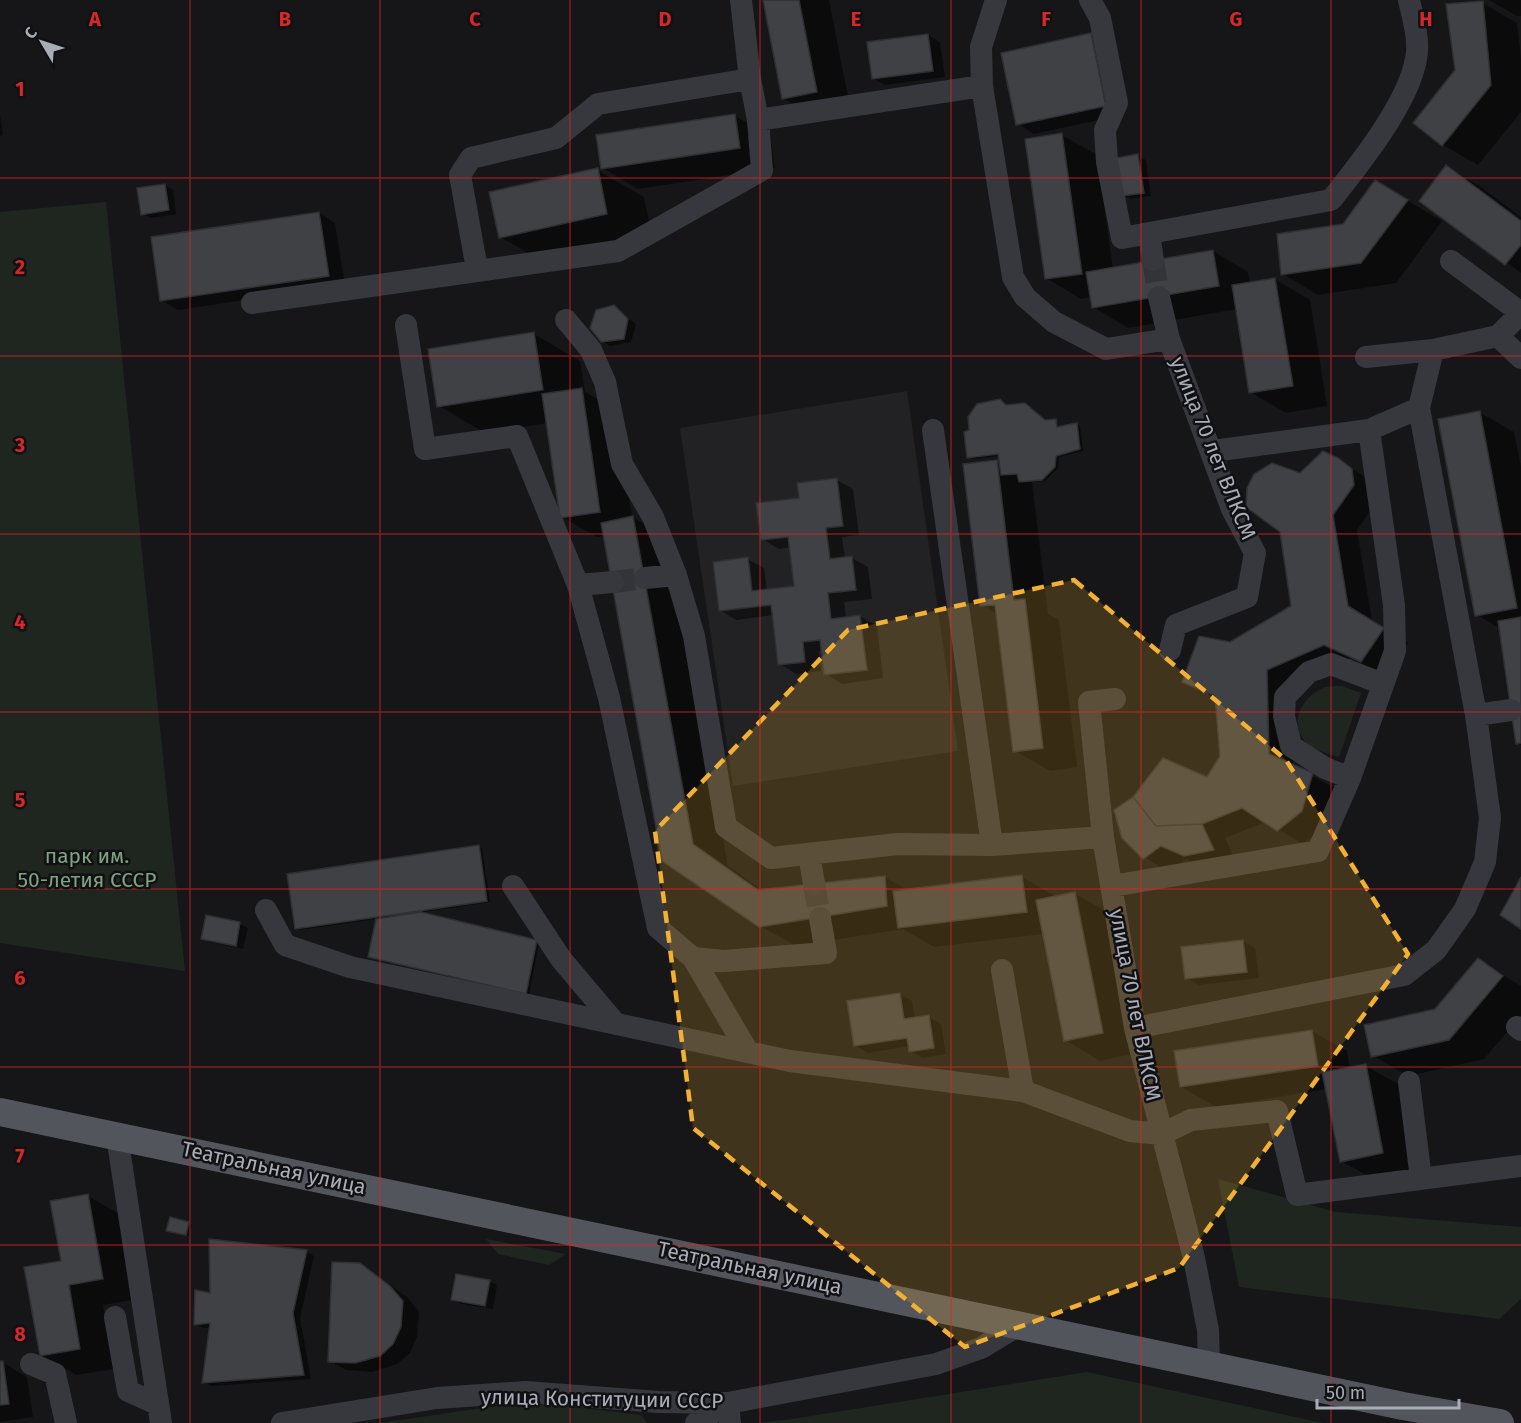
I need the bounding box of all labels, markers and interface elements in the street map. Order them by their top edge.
text: A [88,7,102,31]
text: B [279,7,291,31]
text: C [469,7,481,31]
text: D [658,7,672,31]
text: E [851,7,861,31]
text: F [1041,7,1051,31]
text: G [1230,7,1242,31]
text: H [1419,7,1433,31]
north arrow [12,12,72,72]
text: С [20,23,42,42]
text: 1 [15,77,25,101]
text: 2 [15,255,25,279]
street label: улица 70 лет ВЛКСМ [1164,353,1262,543]
text: 3 [14,433,25,457]
text: 4 [14,610,26,634]
text: 5 [15,788,26,812]
park label: парк им. 50-летия СССР [17,843,157,893]
street label: улица 70 лет ВЛКСМ [1104,907,1166,1103]
text: 6 [14,966,26,990]
street label: Театральная улица [180,1136,368,1200]
text: 7 [15,1144,25,1168]
street label: Театральная улица [656,1236,844,1300]
text: 8 [14,1322,26,1346]
scale bar [1317,1372,1460,1410]
text: 50 m [1326,1382,1365,1404]
street label: улица Конституции СССР [481,1384,723,1414]

